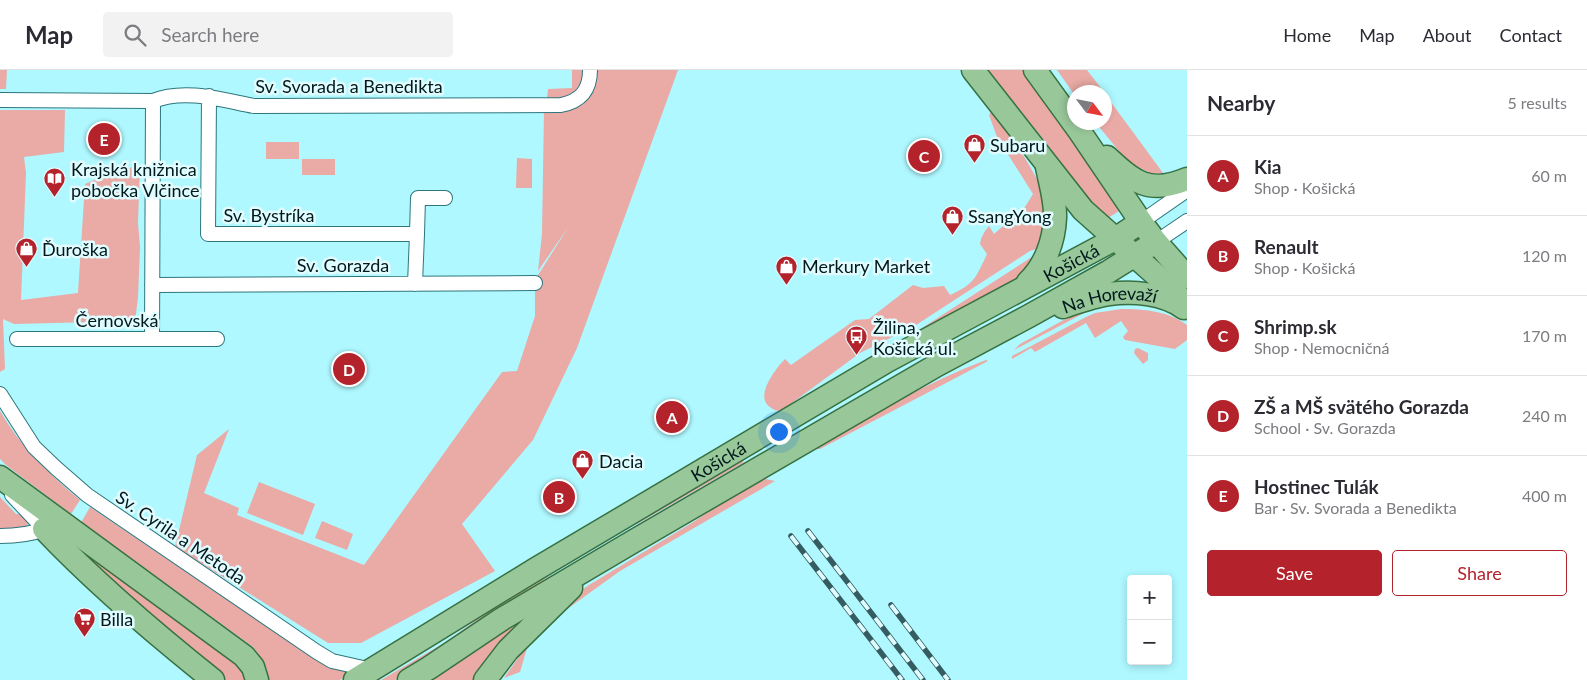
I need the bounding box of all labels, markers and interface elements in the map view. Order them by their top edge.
search box [103,12,453,57]
text: Map [25,20,73,49]
icon: search [121,21,149,49]
text: Search here [161,23,259,46]
text: Home [1283,24,1331,46]
text: Map [1359,24,1395,46]
text: About [1423,24,1472,46]
text: Contact [1500,24,1562,46]
street label: Sv. Svorada a Benedikta [255,75,443,97]
north arrow [1067,85,1112,130]
text: Nearby [1207,90,1275,115]
text: 5 results [1507,93,1567,112]
pin: E [88,120,120,158]
shop icon: Subaru [962,133,986,164]
place label: Subaru [990,134,1045,156]
pin: C [908,137,940,175]
text: Kia [1254,155,1282,178]
place label: Krajská knižnica pobočka Vlčince [71,158,200,201]
text: A [1217,166,1229,185]
text: 60 m [1531,166,1567,185]
library icon: Krajská knižnica pobočka Vlčince [43,167,67,198]
text: Shop · Košická [1254,178,1355,197]
street label: Sv. Bystríka [224,204,314,226]
shop icon: SsangYong [940,204,964,235]
place label: SsangYong [968,205,1051,227]
text: Renault [1254,235,1319,258]
shop icon: Ďuroška [14,237,38,268]
place label: Ďuroška [42,238,108,260]
street label: Košická [1039,239,1103,286]
text: B [1218,246,1228,265]
text: 120 m [1522,246,1567,265]
street label: Sv. Gorazda [297,254,389,276]
shop icon: Merkury Market [774,254,798,285]
place label: Merkury Market [802,255,931,277]
text: Shop · Košická [1254,258,1355,277]
street label: Na Horevaží [1059,282,1160,318]
street label: Černovská [76,309,158,331]
text: Shrimp.sk [1254,315,1337,338]
place label: Žilina, Košická ul. [873,316,956,359]
bus stop icon: Žilina, Košická ul. [845,325,869,356]
text: C [1218,326,1228,345]
text: 170 m [1522,326,1567,345]
text: Shop · Nemocničná [1254,338,1389,357]
pin: D [333,350,365,388]
text: ZŠ a MŠ svätého Gorazda [1254,395,1469,418]
pin: A [656,398,688,436]
text: D [1217,406,1229,425]
text: 240 m [1522,406,1567,425]
text: School · Sv. Gorazda [1254,418,1396,437]
your location [766,419,792,445]
street label: Košická [687,436,750,486]
shop icon: Dacia [571,449,595,480]
place label: Dacia [599,450,643,472]
text: Hostinec Tulák [1254,475,1379,498]
pin: B [543,478,575,516]
street label: Sv. Cyrila a Metoda [112,485,250,589]
text: E [1218,486,1228,505]
text: 400 m [1522,486,1567,505]
text: Bar · Sv. Svorada a Benedikta [1254,498,1457,517]
button: Save [1207,550,1382,596]
button: Share [1392,550,1567,596]
map controls [1127,575,1172,665]
button: + [1127,575,1172,620]
supermarket icon: Billa [72,607,96,638]
place label: Billa [100,608,133,630]
button: − [1127,620,1172,665]

